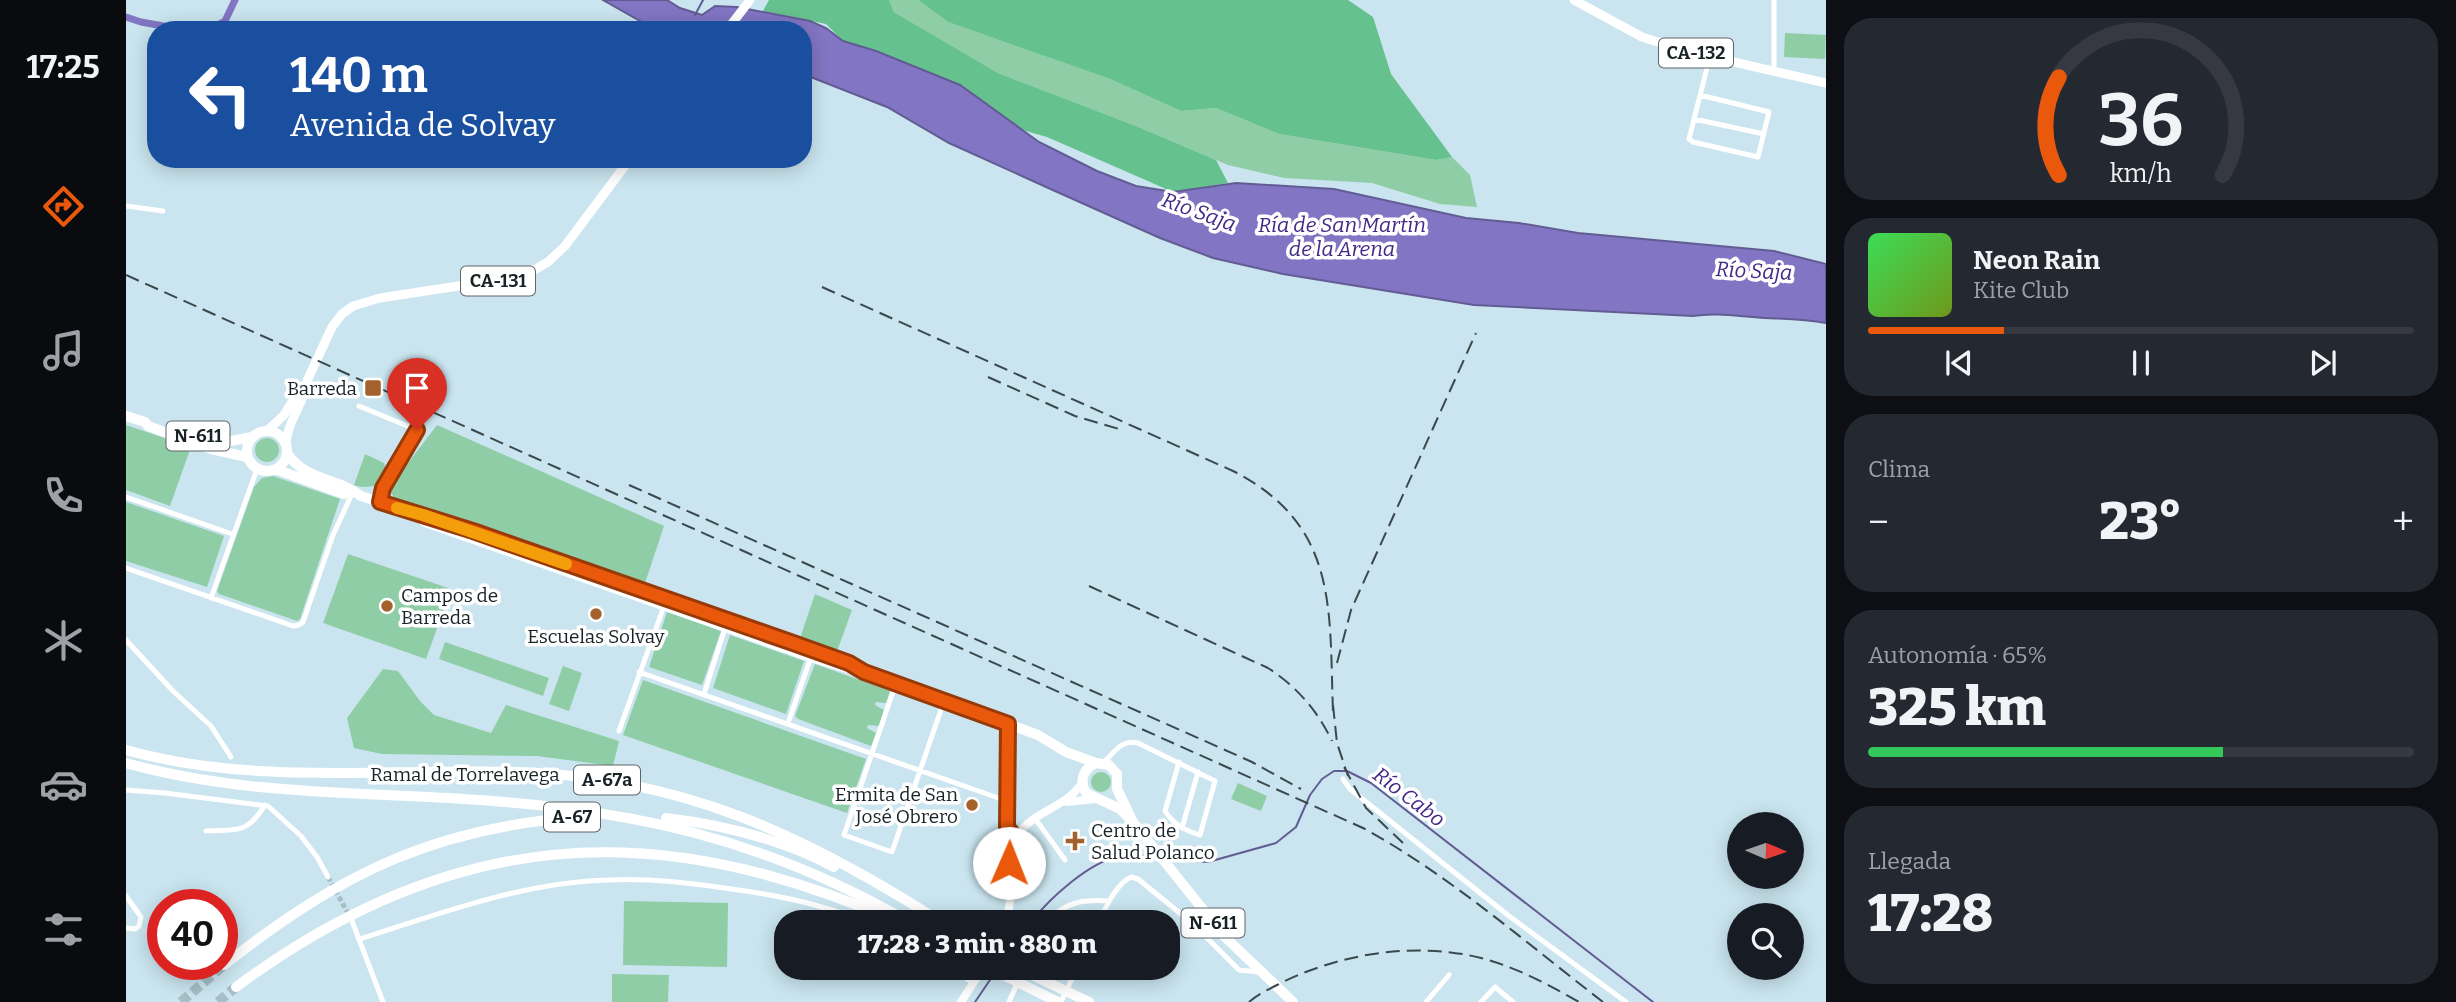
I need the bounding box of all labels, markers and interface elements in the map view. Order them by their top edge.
road number: CA-132 [1659,38,1733,68]
text: 140 m [290,46,428,105]
text: 17:25 [26,48,100,86]
icon: left [175,49,266,140]
text: 36 [2099,77,2183,164]
text: Avenida de Solvay [290,106,556,144]
text: km/h [2110,159,2172,189]
icon: directions [39,182,88,231]
water label: Río Saja [1158,187,1240,237]
water label: Ría de San Martín de la Arena [1258,212,1426,262]
text: Neon Rain [1973,245,2100,276]
water label: Río Saja [1715,256,1793,286]
road number: CA-131 [461,267,535,296]
text: Kite Club [1973,276,2069,304]
icon: music [39,326,88,375]
icon: previous [1940,344,1978,382]
icon: pause [2122,344,2160,382]
icon: next [2304,344,2342,382]
pin [387,358,447,430]
icon: arrive [398,369,436,407]
place label: Barreda [287,377,358,400]
marker: Barreda [363,378,383,398]
road number: N-611 [167,422,230,450]
text: Clima [1868,455,1930,483]
icon: phone [39,471,88,520]
text: 23° [2099,490,2182,553]
text: − [1868,499,1889,545]
text: + [2392,499,2414,545]
place label: Campos de Barreda [401,584,498,629]
marker: Campos de Barreda [379,598,395,614]
marker: Escuelas Solvay [588,606,604,622]
icon: climate [39,616,88,665]
place label: Escuelas Solvay [527,625,666,648]
text: Autonomía · 65% [1868,641,2047,669]
text: 325 km [1868,676,2046,739]
icon: car [39,760,88,809]
water label: Río Cabo [1368,762,1450,832]
street label: Ramal de Torrelavega [370,763,560,786]
road number: A-67a [574,766,640,794]
place label: Ermita de San José Obrero [835,783,958,828]
marker: Ermita de San José Obrero [964,797,980,813]
road number: A-67 [544,802,600,832]
north arrow [1727,812,1804,889]
map controls [1727,812,1804,980]
place label: Centro de Salud Polanco [1091,819,1215,864]
position arrow [972,826,1046,900]
marker: Centro de Salud Polanco [1065,831,1085,851]
text: Llegada [1868,847,1951,875]
text: 17:28 [1868,882,1993,945]
speed limit sign: 40 [147,889,238,980]
button: search [1727,903,1804,980]
icon: filters [39,905,88,954]
road number: N-611 [1182,908,1244,938]
text: 17:28 · 3 min · 880 m [857,929,1097,960]

